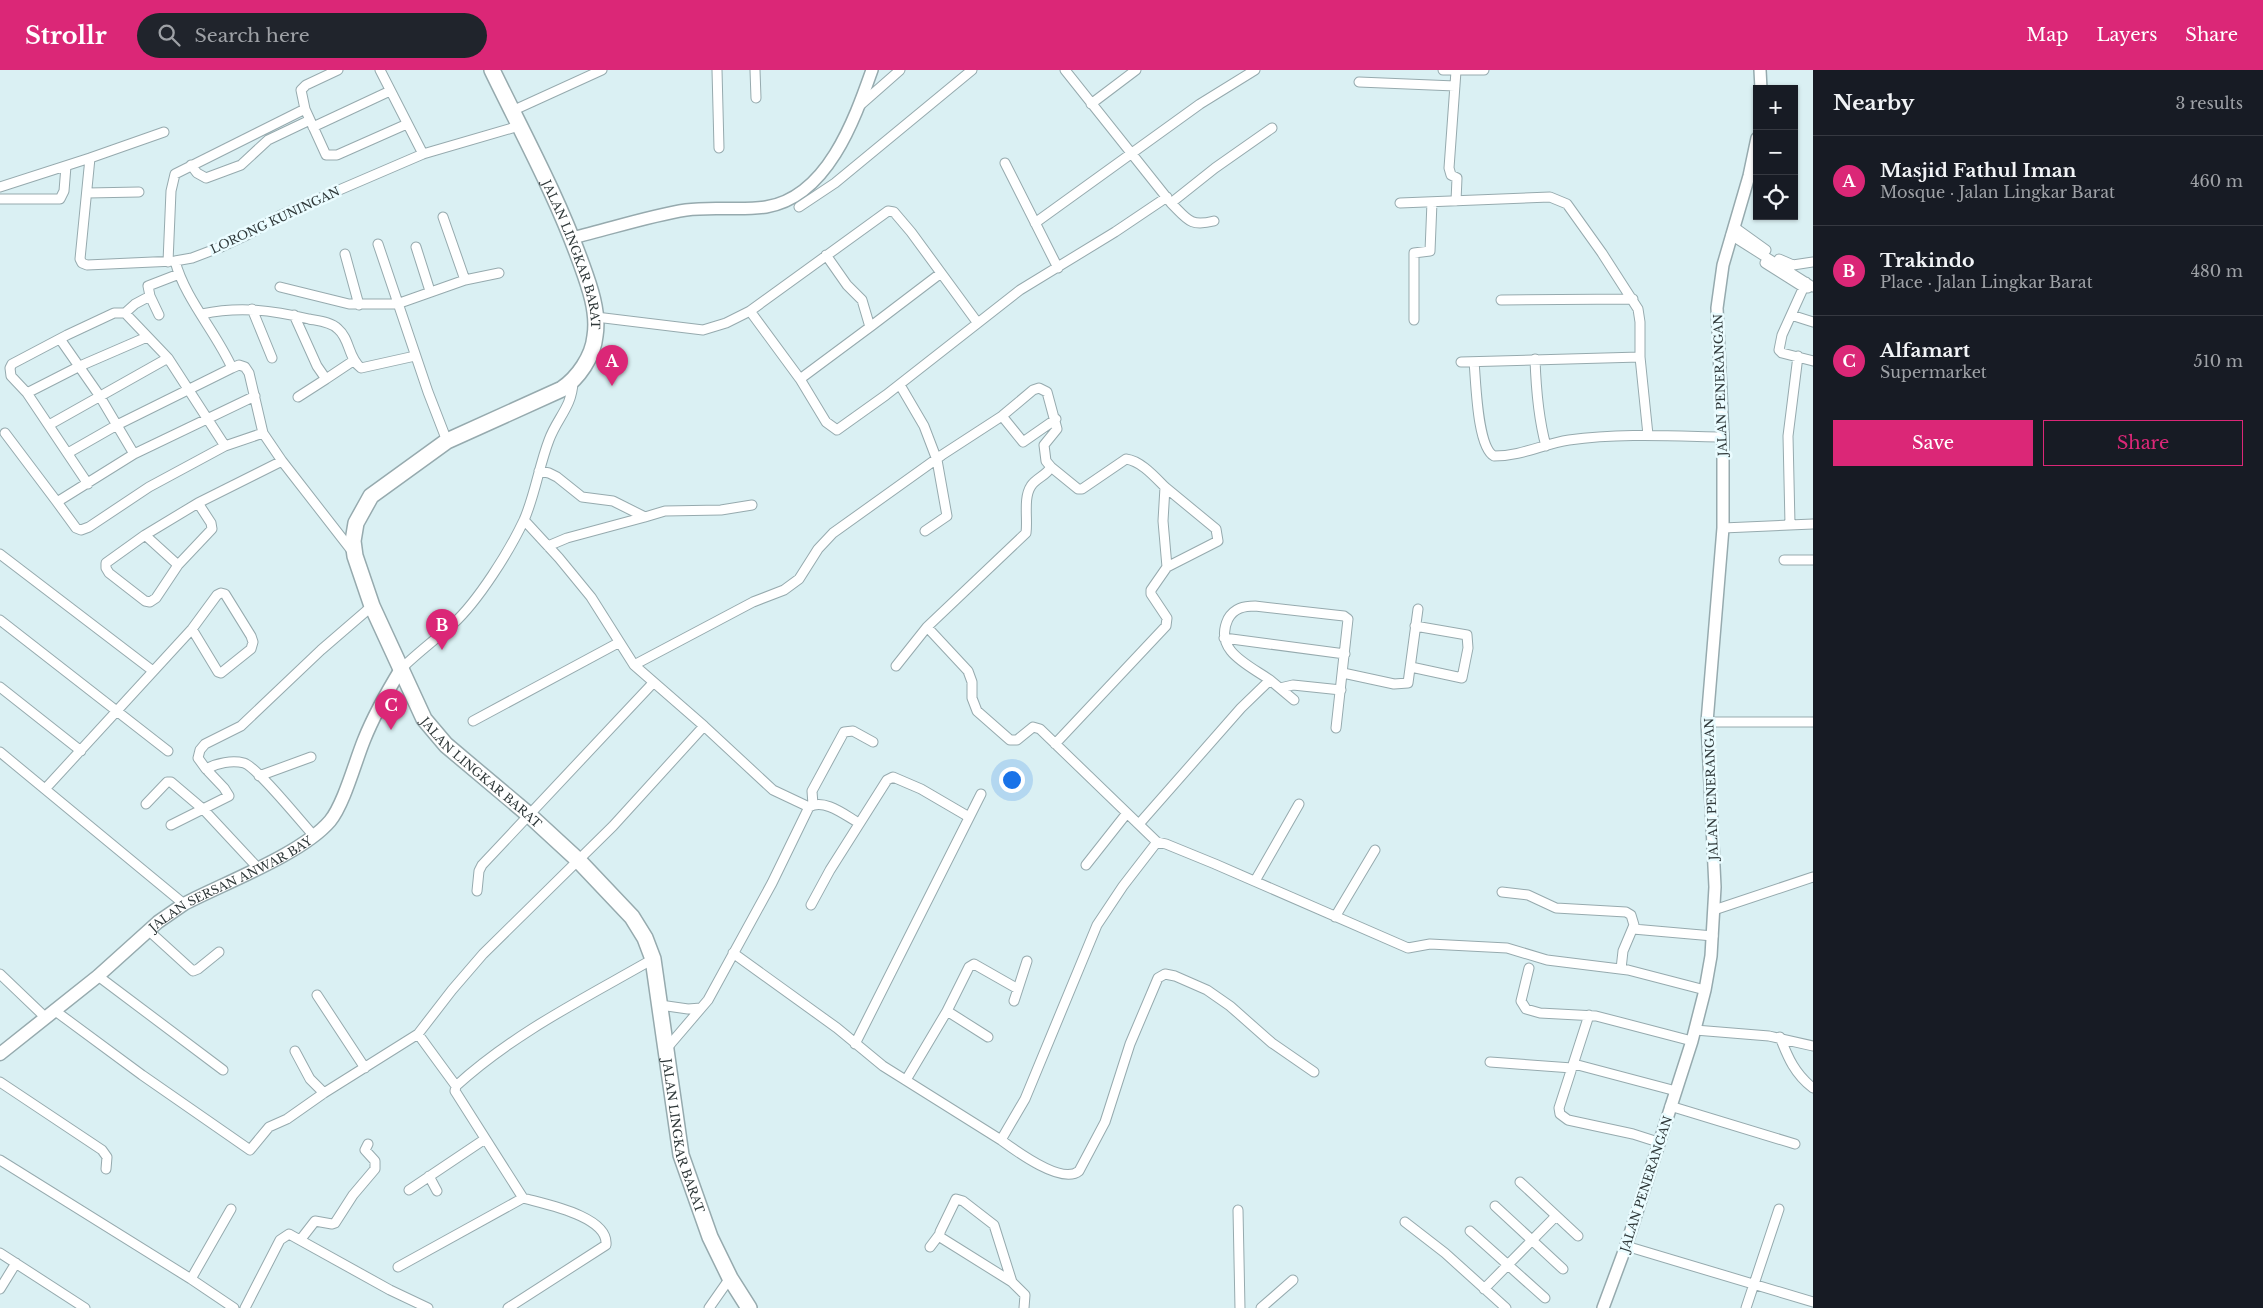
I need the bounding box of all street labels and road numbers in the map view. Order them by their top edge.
street label: JALAN LINGKAR BARAT [539,175,603,330]
street label: LORONG KUNINGAN [208,183,342,257]
street label: JALAN PENERANGAN [1710,313,1730,458]
street label: JALAN LINGKAR BARAT [417,712,545,831]
street label: JALAN PENERANGAN [1701,717,1721,862]
street label: JALAN SERSAN ANWAR BAY [144,832,315,936]
street label: JALAN LINGKAR BARAT [660,1056,708,1215]
street label: JALAN PENERANGAN [1616,1114,1675,1256]

